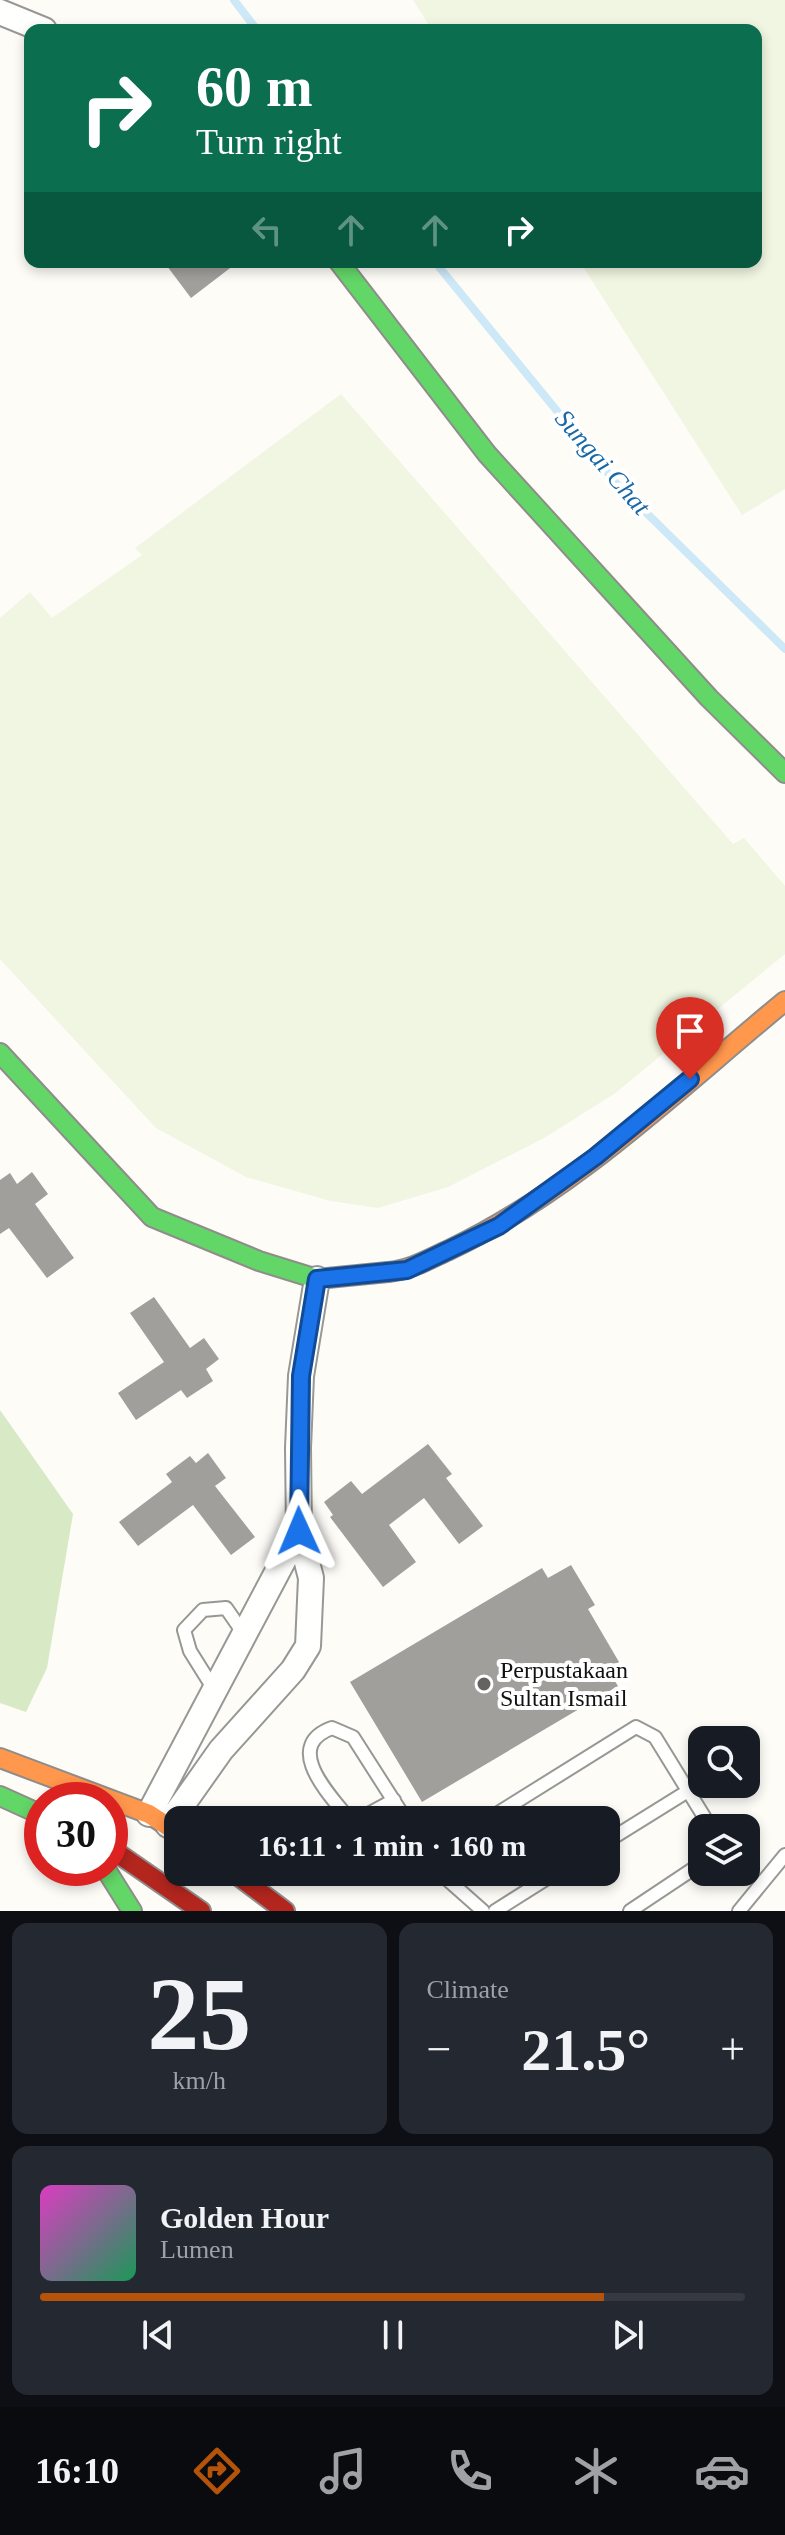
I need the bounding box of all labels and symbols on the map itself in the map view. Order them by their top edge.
water label: Sungai Chat [549,404,656,521]
pin [656,997,724,1079]
position arrow [257,1489,341,1573]
place label: Perpustakaan Sultan Ismail [500,1657,628,1711]
marker: Perpustakaan Sultan Ismail [475,1675,493,1693]
speed limit sign: 30 [24,1782,128,1886]

